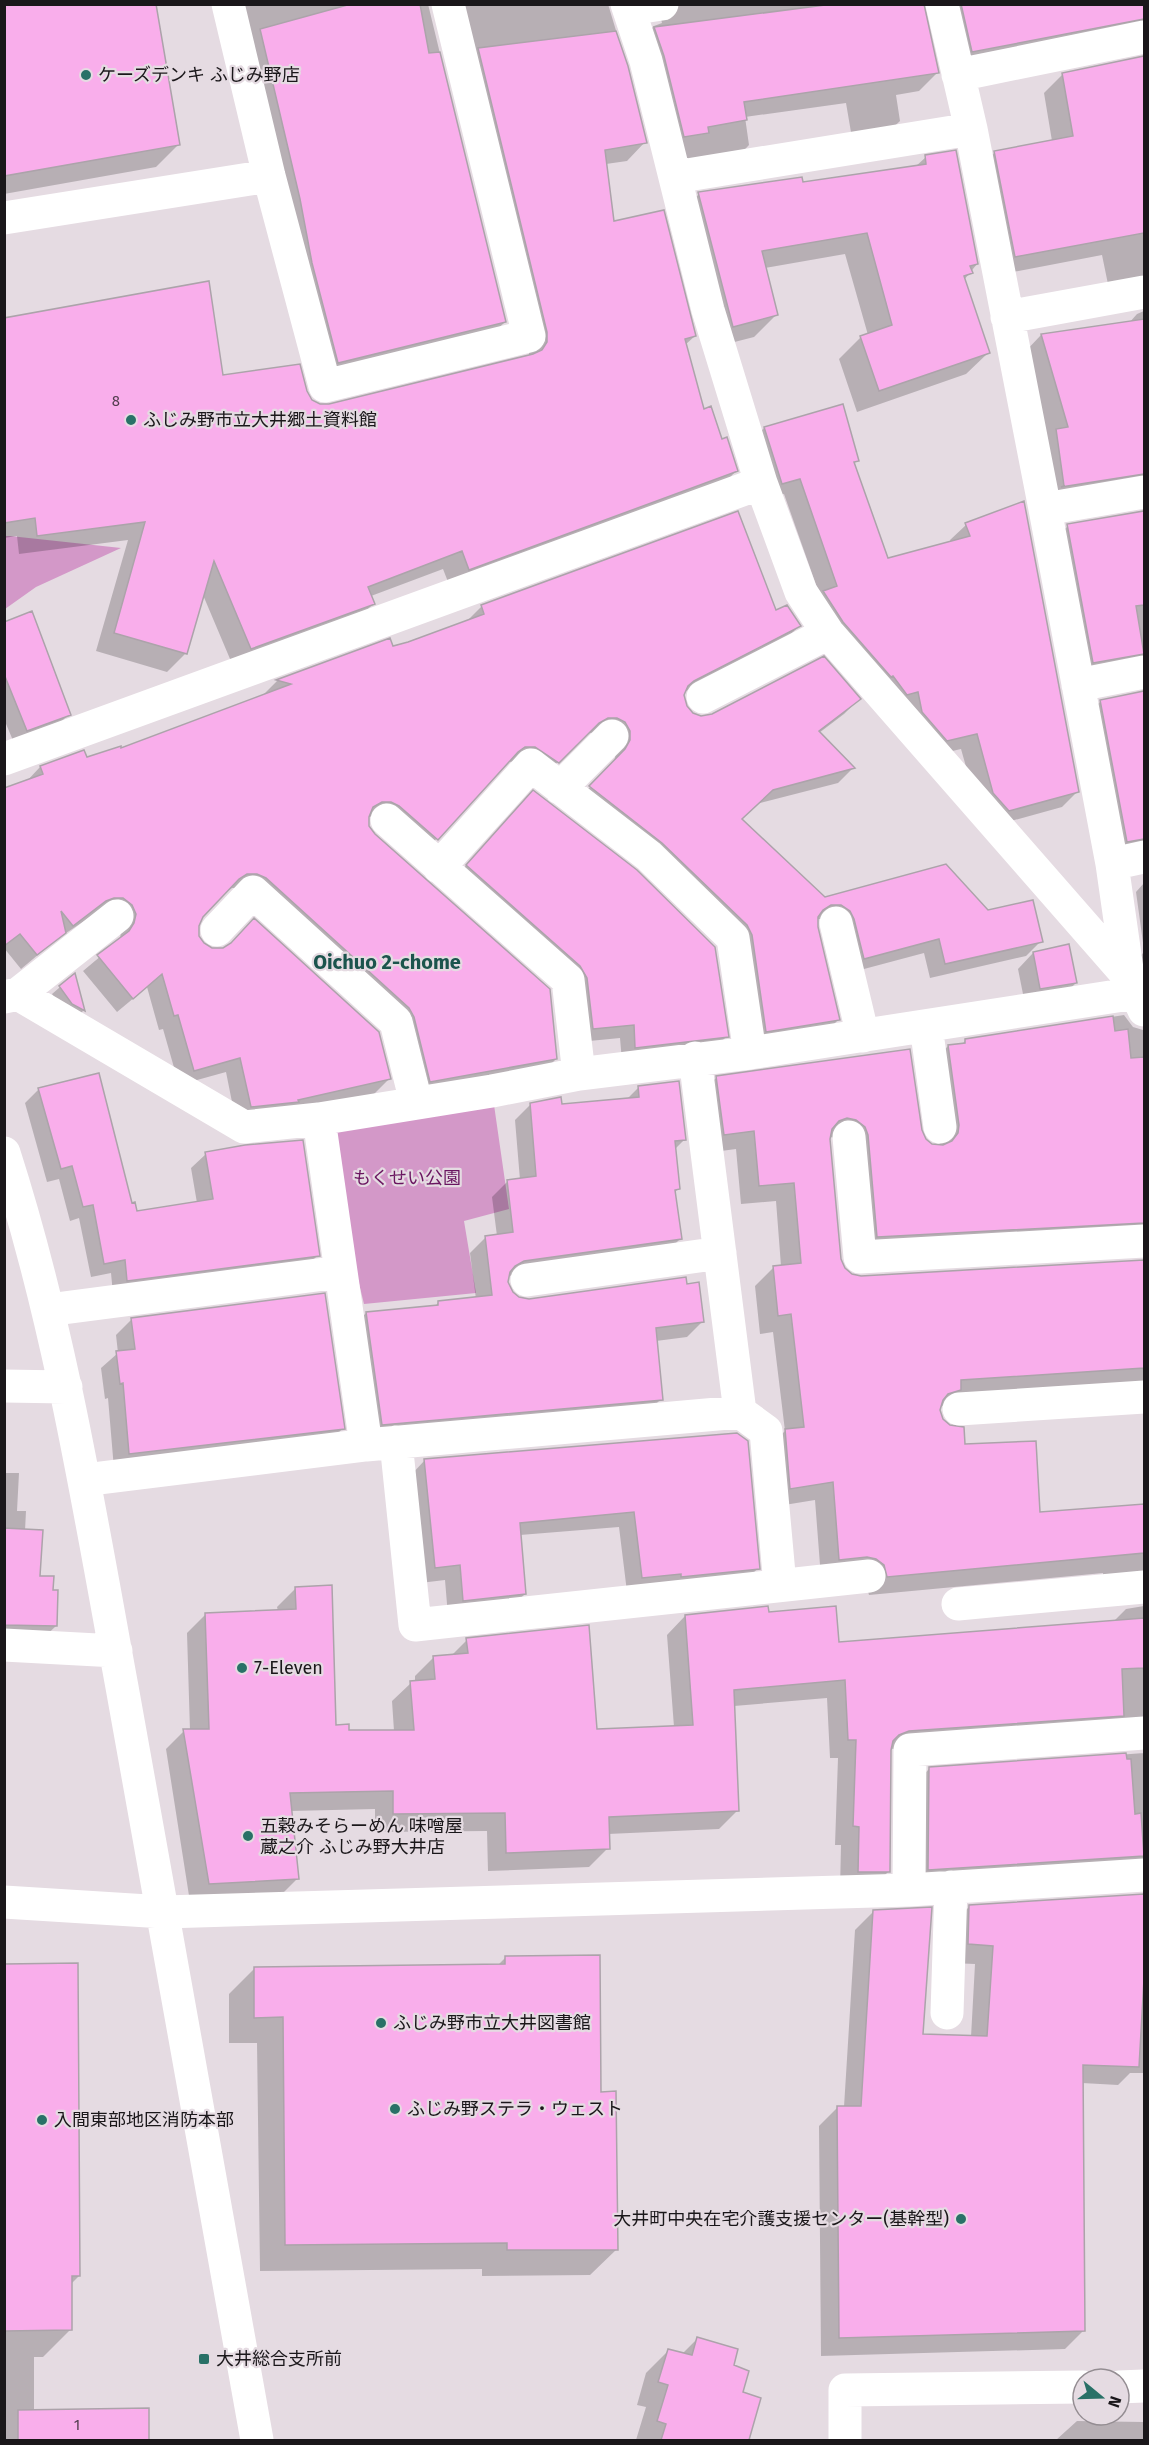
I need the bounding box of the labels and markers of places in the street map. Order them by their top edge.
place label: ケーズデンキ ふじみ野店 [98,64,300,86]
marker: ケーズデンキ ふじみ野店 [79,68,93,82]
place label: ふじみ野市立大井郷土資料館 [143,409,377,431]
marker: ふじみ野市立大井郷土資料館 [124,413,138,427]
place label: 7-Eleven [254,1657,323,1679]
marker: 7-Eleven [235,1661,249,1675]
place label: 五穀みそらーめん 味噌屋 蔵之介 ふじみ野大井店 [260,1815,463,1858]
marker: 五穀みそらーめん 味噌屋 蔵之介 ふじみ野大井店 [241,1829,255,1843]
place label: ふじみ野市立大井図書館 [393,2012,591,2034]
marker: ふじみ野市立大井図書館 [374,2016,388,2030]
place label: ふじみ野ステラ・ウェスト [407,2098,623,2120]
marker: ふじみ野ステラ・ウェスト [388,2102,402,2116]
place label: 入間東部地区消防本部 [54,2109,234,2131]
marker: 入間東部地区消防本部 [35,2113,49,2127]
place label: 大井町中央在宅介護支援センター(基幹型) [613,2208,949,2230]
marker: 大井町中央在宅介護支援センター(基幹型) [954,2212,968,2226]
place label: 大井総合支所前 [216,2348,342,2370]
marker: 大井総合支所前 [197,2352,211,2366]

